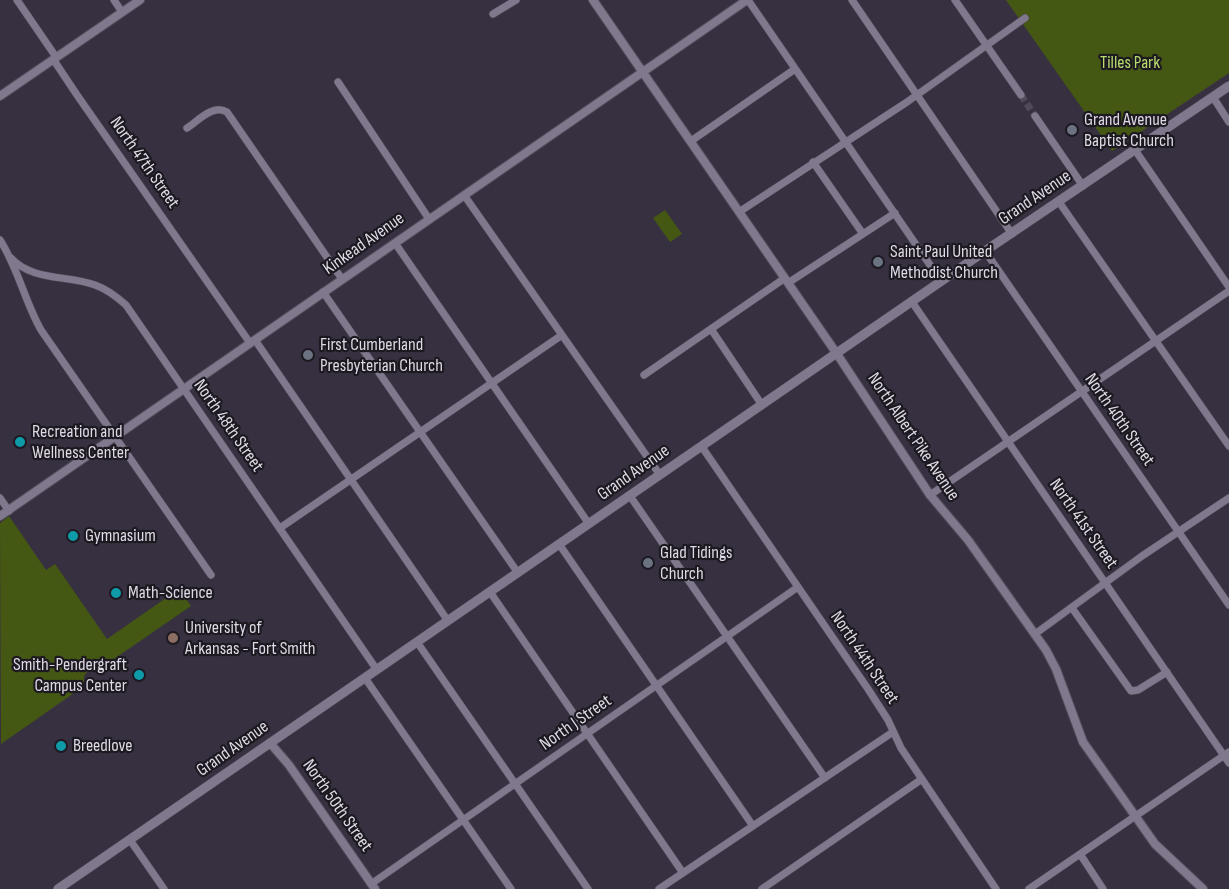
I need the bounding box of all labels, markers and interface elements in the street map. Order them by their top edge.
park label: Tilles Park [1100,52,1160,74]
place label: Grand Avenue Baptist Church [1084,109,1174,152]
street label: North 47th Street [105,113,183,213]
marker: Grand Avenue Baptist Church [1065,123,1079,137]
street label: Grand Avenue [995,166,1075,230]
street label: Kinkead Avenue [319,208,409,280]
place label: Saint Paul United Methodist Church [890,241,998,284]
marker: Saint Paul United Methodist Church [871,255,885,269]
place label: First Cumberland Presbyterian Church [320,334,443,376]
marker: First Cumberland Presbyterian Church [301,348,315,362]
street label: North Albert Pike Avenue [862,369,964,505]
street label: North 40th Street [1079,370,1159,470]
street label: North 48th Street [188,376,268,476]
place label: Recreation and Wellness Center [32,421,129,464]
marker: Recreation and Wellness Center [13,435,27,449]
street label: Grand Avenue [594,440,674,506]
street label: North 41st Street [1044,475,1122,573]
place label: Gymnasium [85,525,156,547]
marker: Gymnasium [66,529,80,543]
place label: Glad Tidings Church [660,542,733,584]
marker: Glad Tidings Church [641,556,655,570]
place label: Math-Science [128,582,213,604]
marker: Math-Science [109,586,123,600]
street label: North 44th Street [825,608,903,708]
place label: University of Arkansas - Fort Smith [185,617,315,660]
marker: University of Arkansas - Fort Smith [166,631,180,645]
place label: Smith-Pendergraft Campus Center [13,654,127,696]
marker: Smith-Pendergraft Campus Center [132,668,146,682]
street label: North J Street [536,690,616,756]
street label: Grand Avenue [193,716,273,782]
place label: Breedlove [73,735,133,757]
marker: Breedlove [54,739,68,753]
street label: North 50th Street [297,756,377,856]

